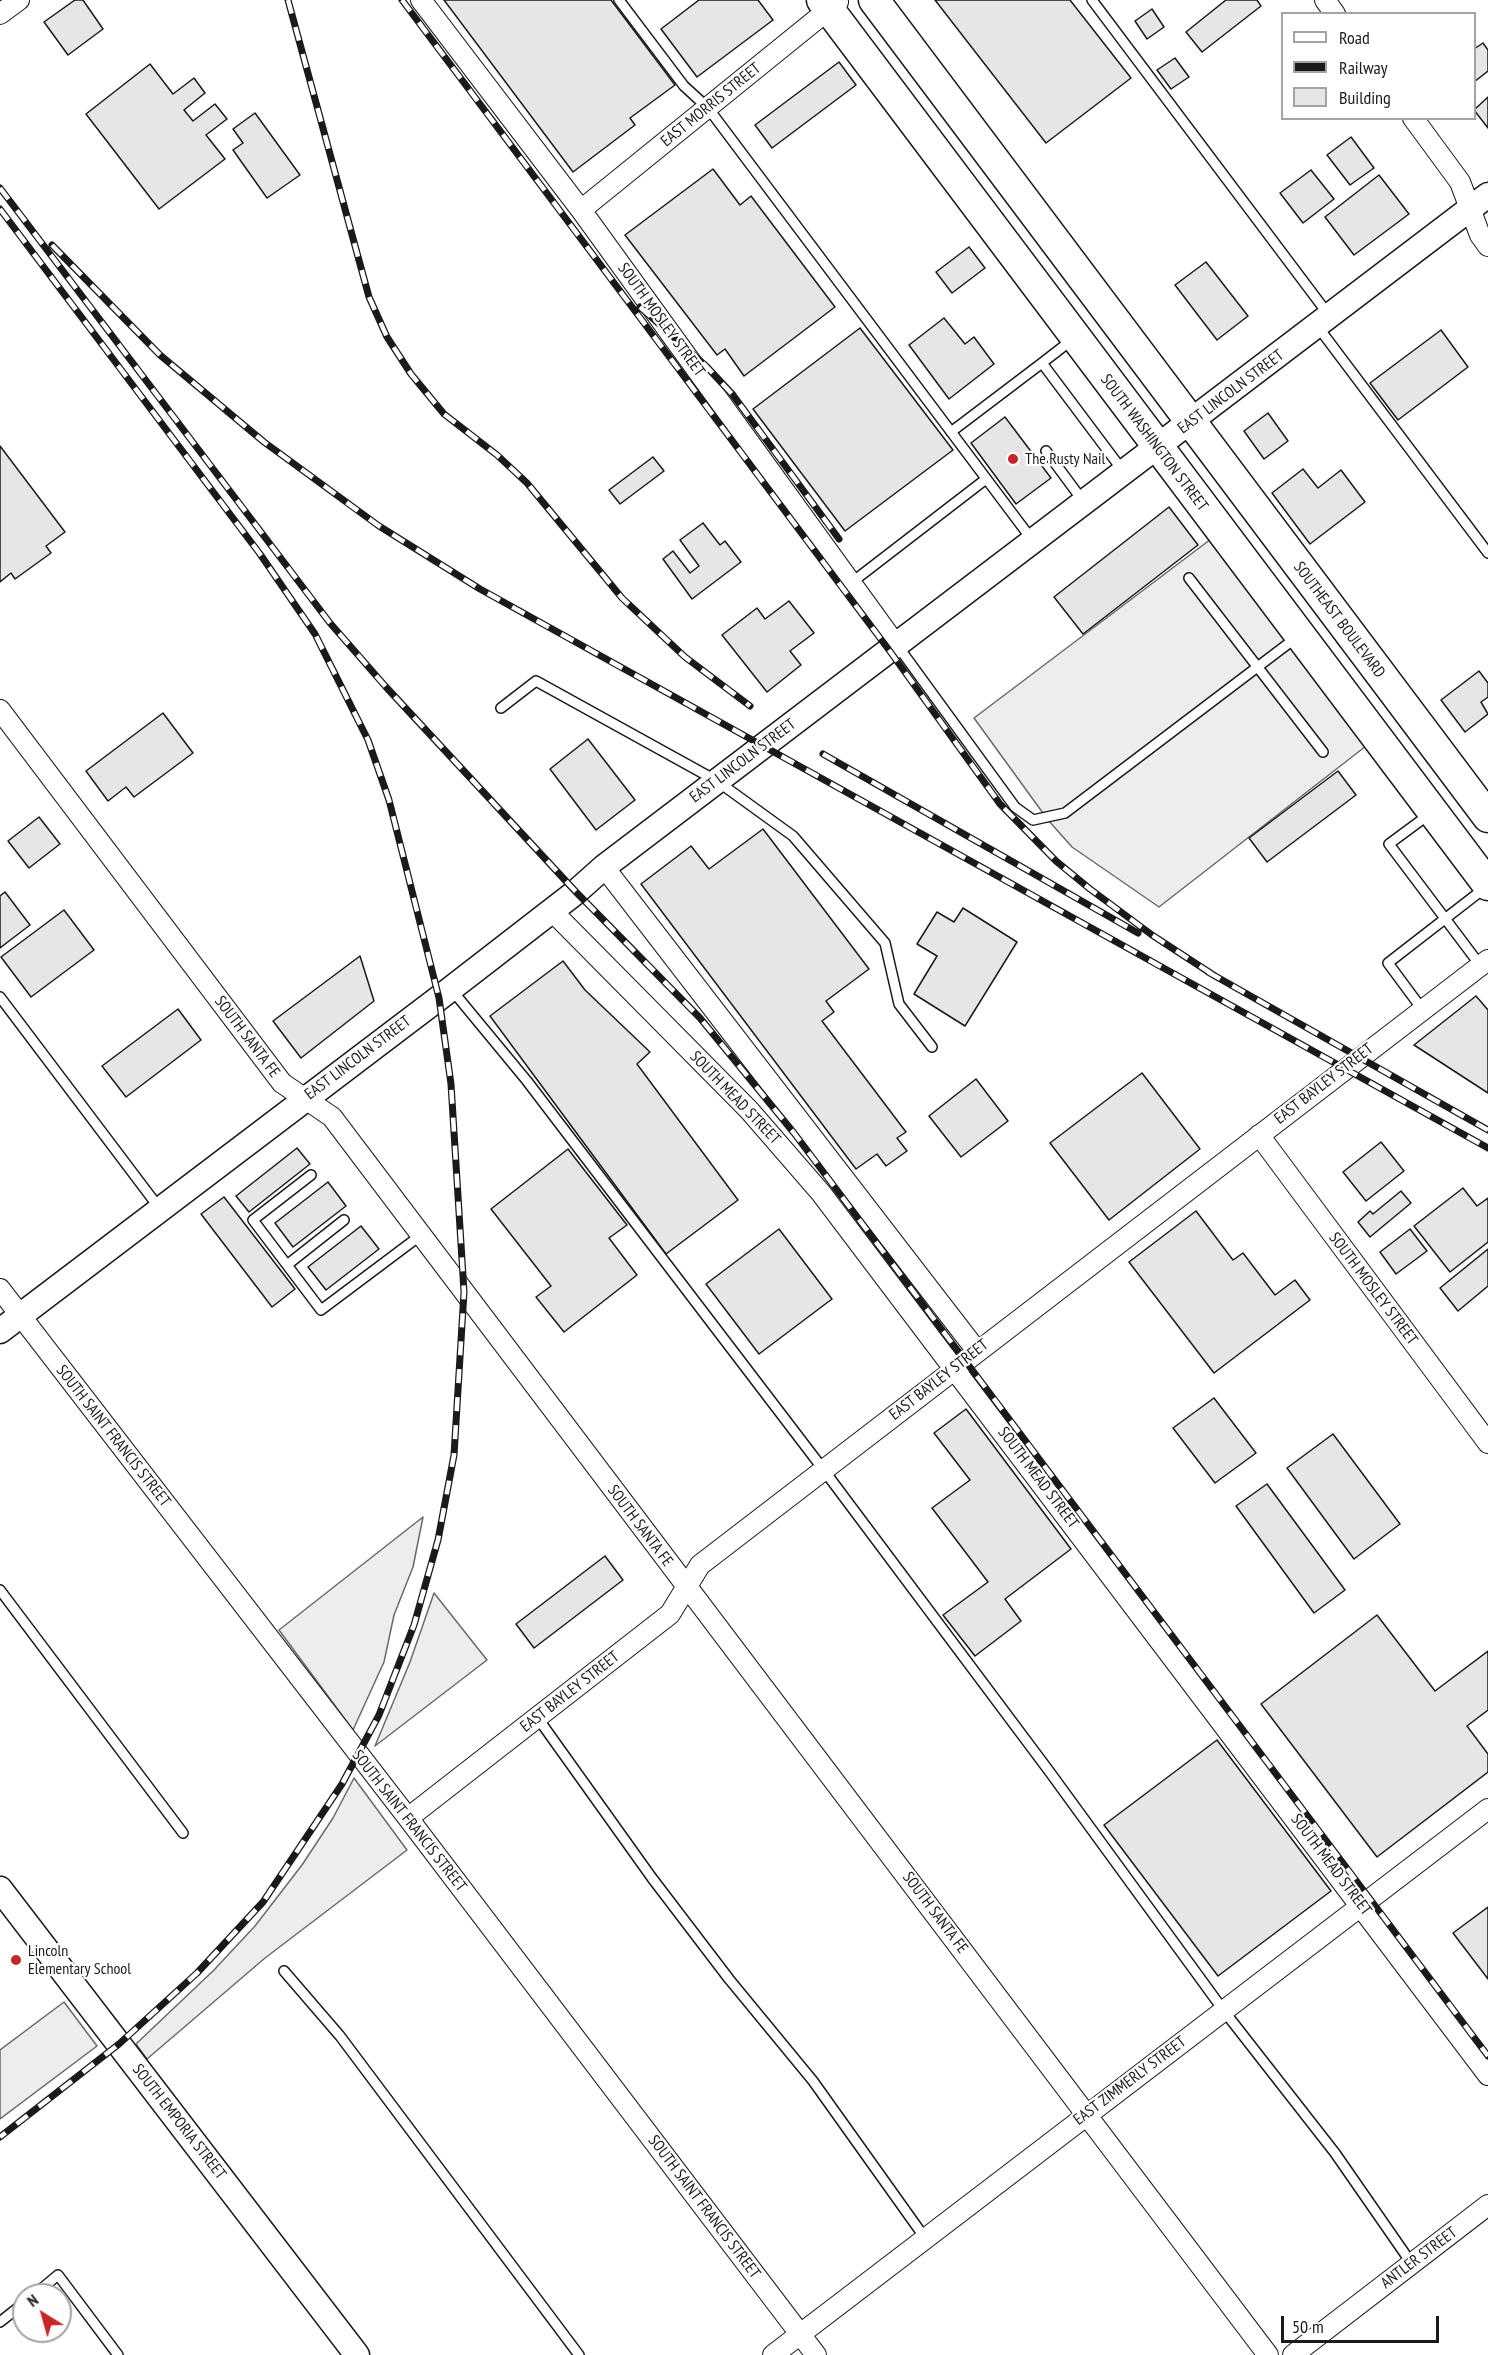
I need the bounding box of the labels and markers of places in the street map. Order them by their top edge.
place label: The Rusty Nail [1025,449,1105,469]
marker: The Rusty Nail [1006,452,1020,466]
place label: Lincoln Elementary School [28,1941,131,1979]
marker: Lincoln Elementary School [9,1953,23,1967]

